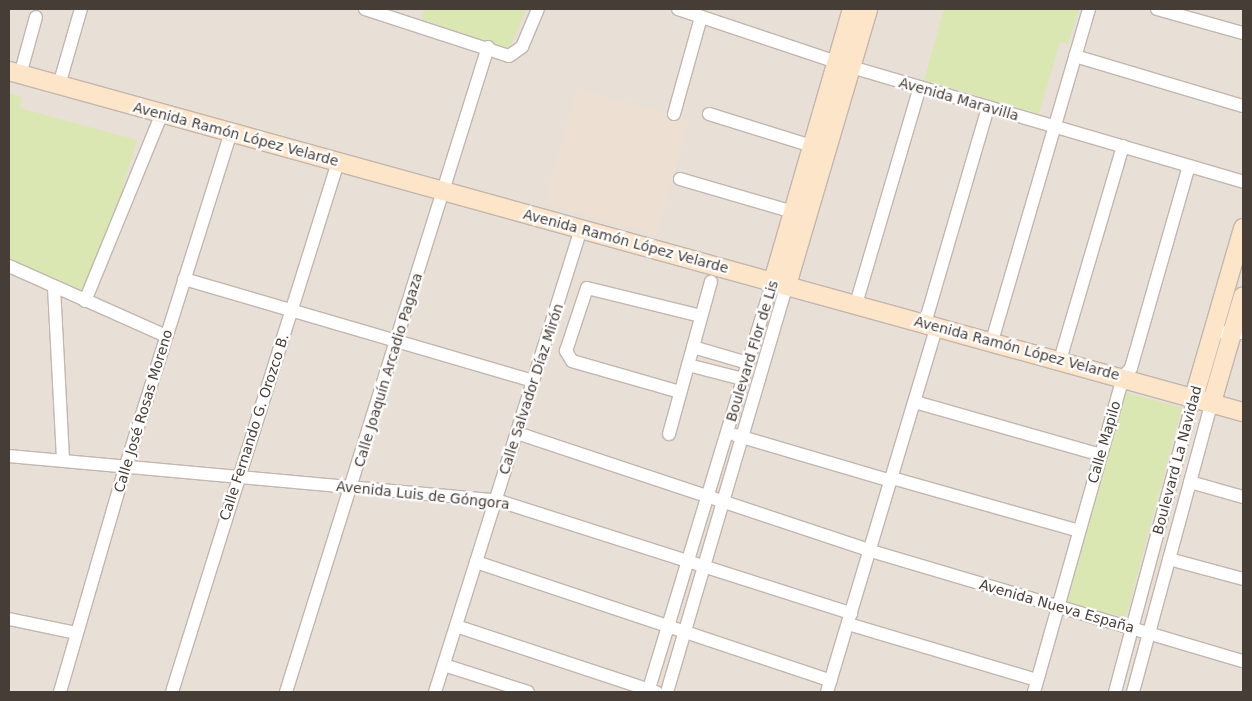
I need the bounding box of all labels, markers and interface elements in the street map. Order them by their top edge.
street label: Avenida Maravilla [897,74,1021,124]
street label: Avenida Ramón López Velarde [132,98,340,170]
street label: Avenida Ramón López Velarde [522,205,730,277]
street label: Calle Joaquín Arcadio Pagaza [350,271,426,469]
street label: Boulevard Flor de Lis [722,278,782,424]
street label: Calle Salvador Díaz Mirón [495,301,567,477]
street label: Avenida Ramón López Velarde [913,312,1121,384]
street label: Calle José Rosas Moreno [110,327,176,495]
street label: Calle Fernando G. Orozco B. [216,331,292,523]
street label: Boulevard La Navidad [1149,384,1205,536]
street label: Calle Mapilo [1084,399,1124,485]
street label: Avenida Luis de Góngora [335,478,511,512]
street label: Avenida Nueva España [977,576,1137,636]

